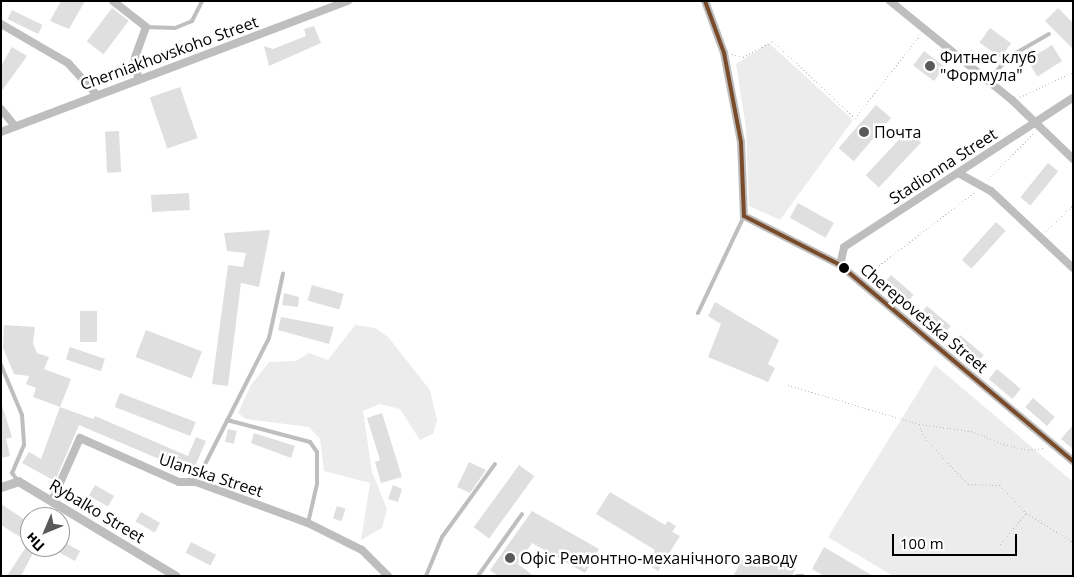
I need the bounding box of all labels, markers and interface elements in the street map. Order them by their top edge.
street label: Cherniakhovskoho Street [77,12,261,94]
place label: Фитнес клуб "Формула" [940,47,1036,85]
marker: Фитнес клуб "Формула" [924,60,936,72]
place label: Почта [874,122,921,142]
street label: Stadionna Street [886,124,1000,208]
marker: Почта [858,126,870,138]
street label: Cherepovetska Street [856,259,992,377]
unlabelled marker [839,263,849,273]
street label: Ulanska Street [157,449,265,501]
street label: Rybalko Street [46,475,148,547]
north arrow [20,507,70,557]
scale bar [894,524,1019,556]
text: Пн [21,529,48,556]
text: 100 m [900,533,944,553]
place label: Офіс Ремонтно-механічного заводу [520,548,797,568]
marker: Офіс Ремонтно-механічного заводу [504,552,516,564]

